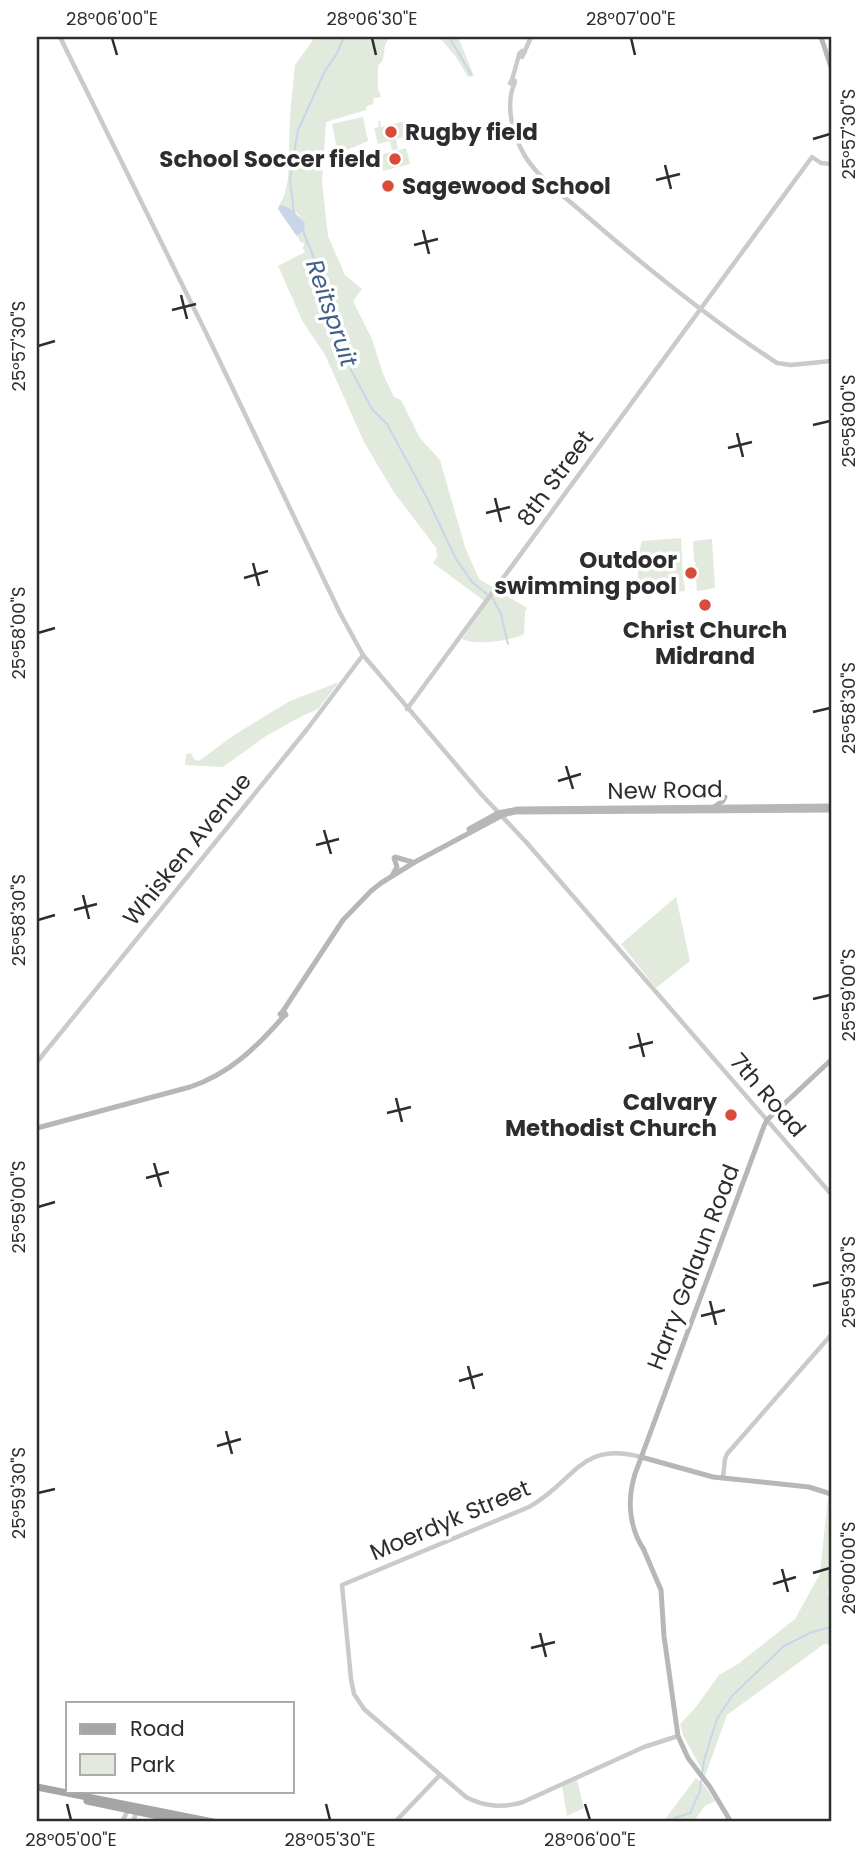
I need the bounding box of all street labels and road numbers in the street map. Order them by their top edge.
street label: 8th Street [509,424,601,532]
street label: Whisken Avenue [115,766,259,932]
street label: New Road [607,773,723,807]
street label: 7th Road [723,1046,813,1144]
street label: Harry Galaun Road [639,1160,747,1374]
street label: Moerdyk Street [365,1472,535,1568]

